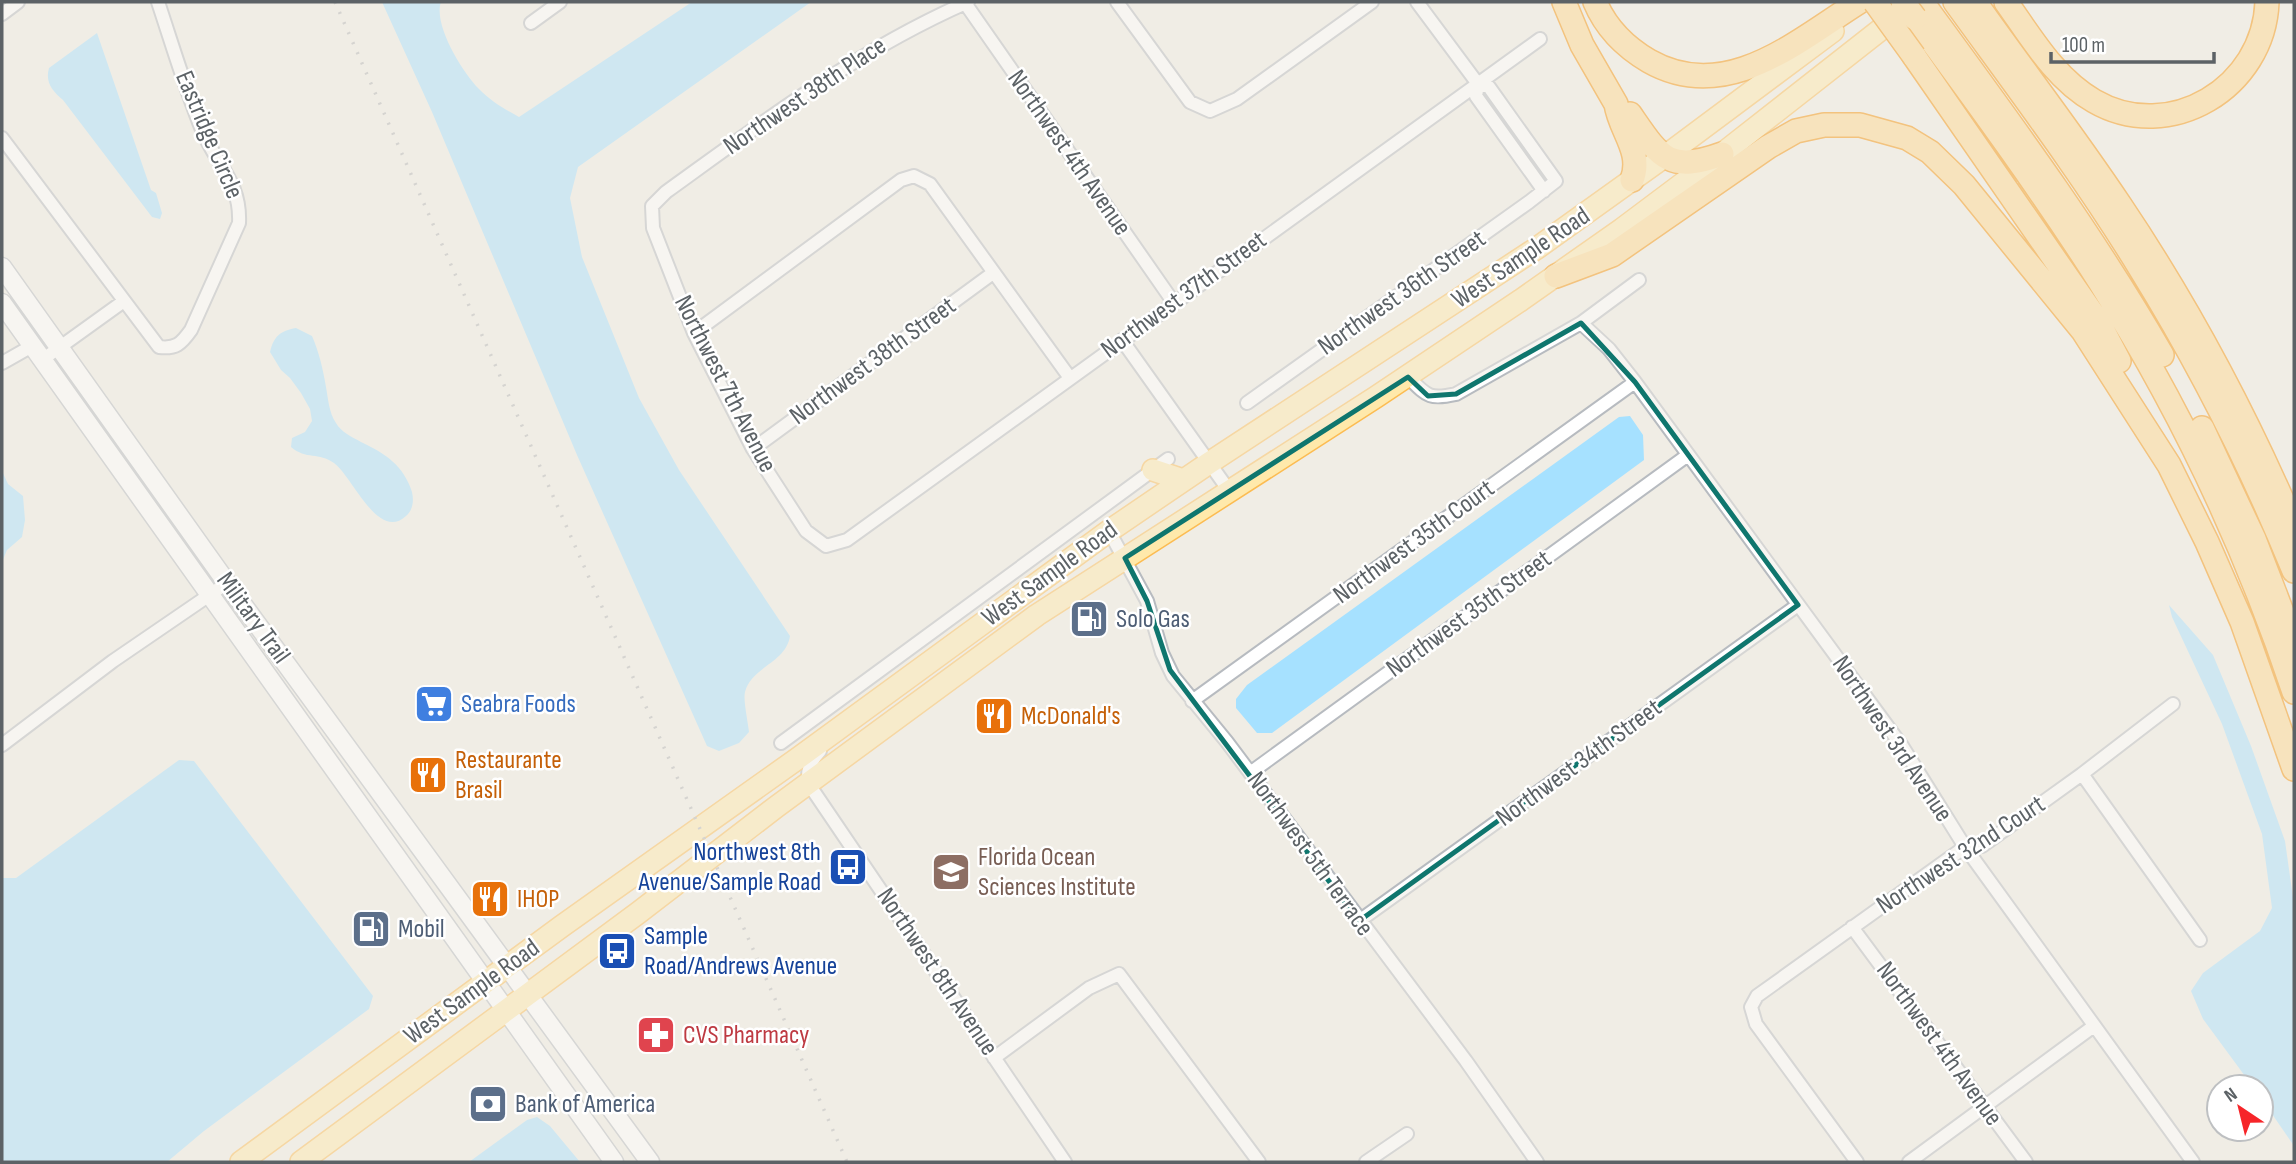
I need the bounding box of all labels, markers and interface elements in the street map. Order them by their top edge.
scale bar [2051,21,2214,65]
street label: Northwest 38th Place [718,30,892,162]
text: 100 m [2062,33,2105,58]
street label: Northwest 4th Avenue [1000,64,1138,242]
street label: Eastridge Circle [168,66,250,204]
street label: West Sample Road [1446,201,1596,315]
street label: Northwest 36th Street [1312,224,1492,362]
street label: Northwest 37th Street [1095,225,1273,365]
street label: Northwest 7th Avenue [667,290,783,478]
street label: Northwest 38th Street [784,290,962,432]
street label: Northwest 35th Court [1327,473,1501,611]
street label: West Sample Road [976,515,1124,633]
street label: Northwest 35th Street [1380,544,1558,684]
street label: Military Trail [209,566,297,670]
fuel station icon: Solo Gas [1068,598,1110,640]
place label: Solo Gas [1116,604,1190,635]
street label: Northwest 3rd Avenue [1825,650,1959,828]
supermarket icon: Seabra Foods [413,683,455,725]
place label: Seabra Foods [461,689,576,720]
street label: Northwest 34th Street [1490,693,1668,833]
restaurant icon: McDonald's [973,695,1015,737]
place label: McDonald's [1021,701,1121,732]
place label: Restaurante Brasil [455,745,562,806]
restaurant icon: Restaurante Brasil [407,754,449,796]
street label: Northwest 5th Terrace [1240,766,1380,942]
street label: Northwest 32nd Court [1871,789,2051,921]
place label: Northwest 8th Avenue/Sample Road [638,837,821,898]
place label: Florida Ocean Sciences Institute [978,842,1136,903]
bus stop icon: Northwest 8th Avenue/Sample Road [827,846,869,888]
school or university icon: Florida Ocean Sciences Institute [930,851,972,893]
restaurant icon: IHOP [469,878,511,920]
street label: Northwest 8th Avenue [870,882,1004,1062]
place label: IHOP [517,884,559,915]
fuel station icon: Mobil [350,908,392,950]
place label: Mobil [398,914,445,945]
place label: Sample Road/Andrews Avenue [644,921,837,982]
bus stop icon: Sample Road/Andrews Avenue [596,930,638,972]
street label: West Sample Road [398,933,546,1051]
street label: Northwest 4th Avenue [1869,956,2009,1132]
pharmacy icon: CVS Pharmacy [635,1014,677,1056]
place label: CVS Pharmacy [683,1020,809,1051]
north arrow [2205,1073,2275,1143]
bank icon: Bank of America [467,1083,509,1125]
text: N [2220,1083,2242,1108]
place label: Bank of America [515,1089,655,1120]

